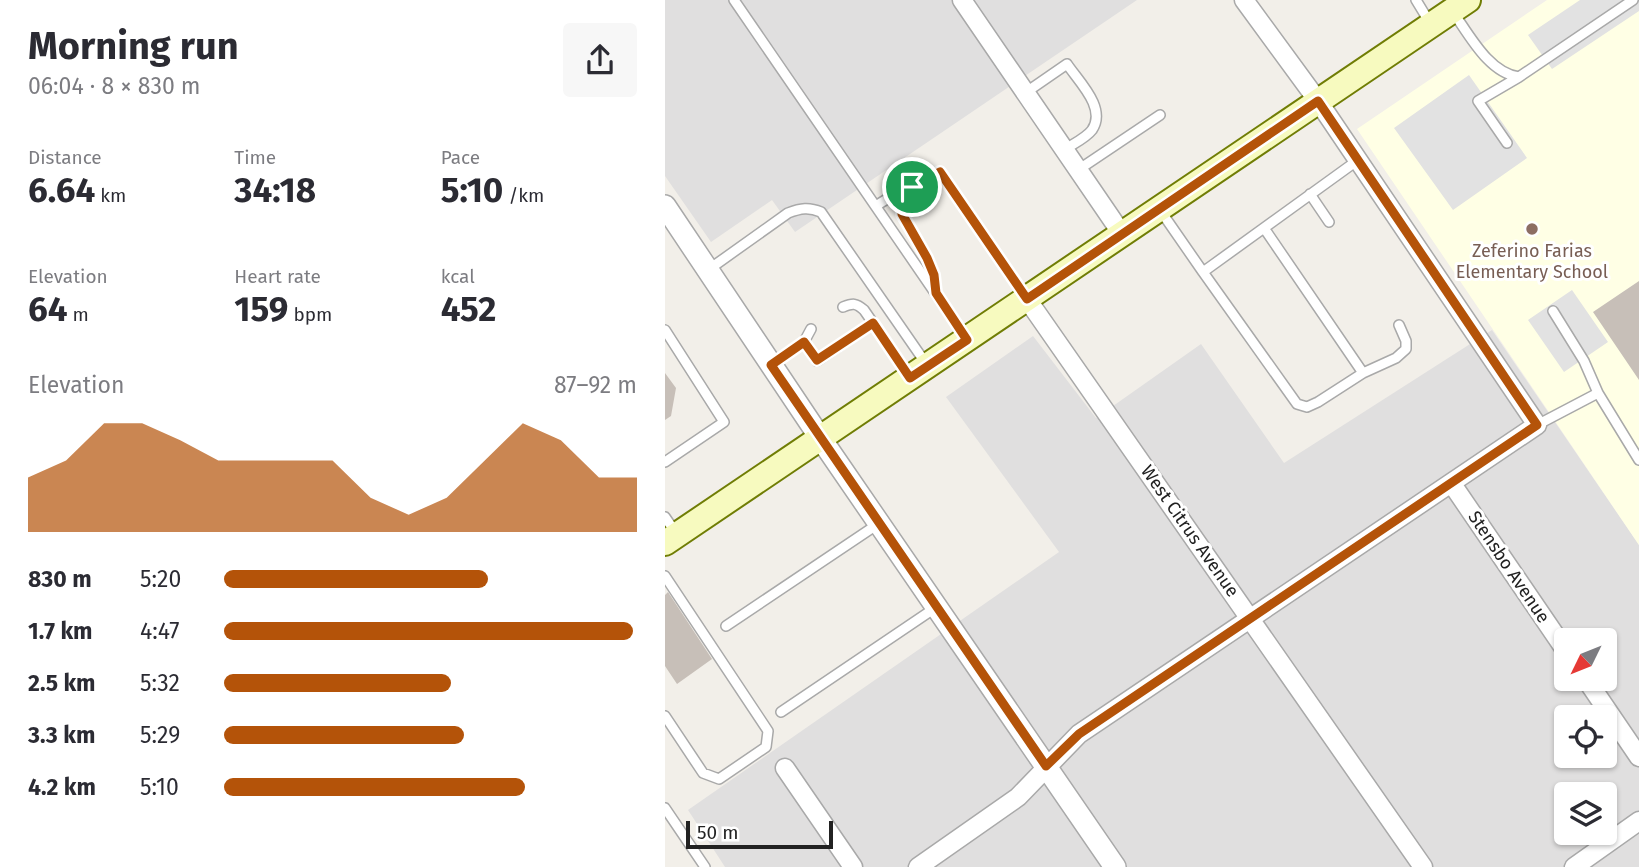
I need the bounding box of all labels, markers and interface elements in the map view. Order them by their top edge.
text: Morning run [28,23,239,69]
button: share [563,23,637,97]
text: 06:04 · 8 × 830 m [28,72,201,100]
text: Distance [28,146,102,169]
text: Time [234,146,276,169]
text: Pace [441,146,480,169]
pin [882,157,942,217]
icon: arrive [893,168,931,206]
text: 6.64 [28,169,95,211]
text: 34:18 [234,169,316,211]
text: 5:10 [441,169,503,211]
text: km [95,184,126,207]
text: /km [503,184,544,207]
marker: Zeferino Farias Elementary School [1524,221,1540,237]
place label: Zeferino Farias Elementary School [1456,240,1608,283]
text: Elevation [28,265,108,288]
text: Heart rate [234,265,321,288]
text: kcal [441,265,475,288]
text: 64 [28,288,68,330]
text: 159 [234,288,288,330]
text: 452 [441,288,496,330]
text: m [68,303,89,326]
text: bpm [288,303,332,326]
text: Elevation [28,371,124,399]
text: 87–92 m [554,371,637,399]
street label: West Citrus Avenue [1136,461,1244,601]
street label: Stensbo Avenue [1463,507,1555,627]
text: 830 m [28,565,92,593]
text: 5:20 [140,565,181,593]
text: 1.7 km [28,617,93,645]
text: 4:47 [140,617,180,645]
north arrow [1554,628,1617,691]
map controls [1554,628,1617,845]
text: 2.5 km [28,669,96,697]
text: 5:32 [140,669,180,697]
button: locate [1554,705,1617,768]
text: 3.3 km [28,721,95,749]
text: 5:29 [140,721,180,749]
text: 4.2 km [28,773,96,801]
text: 5:10 [140,773,179,801]
button: layers [1554,782,1617,845]
scale bar [686,818,833,850]
text: 50 m [697,821,738,844]

